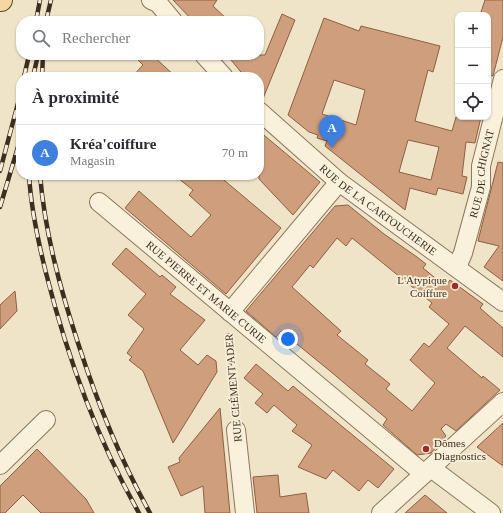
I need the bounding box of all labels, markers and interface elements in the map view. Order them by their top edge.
map controls [455,12,491,120]
button: + [455,12,491,48]
search box [16,16,264,60]
icon: search [30,27,52,49]
text: Rechercher [62,30,130,46]
button: − [455,48,491,84]
button: locate [455,84,491,120]
text: À proximité [32,88,119,107]
pin: A [319,115,345,148]
street label: RUE DE CHIGNAT [467,128,496,219]
text: Kréa'coiffure [70,136,156,152]
text: A [40,145,50,160]
text: 70 m [222,145,248,160]
text: Magasin [70,153,115,168]
street label: RUE DE LA CARTOUCHERIE [317,162,439,258]
street label: RUE PIERRE ET MARIE CURIE [144,238,269,346]
place label: L'Atypique Coiffure [397,274,447,299]
marker: L'Atypique Coiffure [450,281,460,291]
your location [278,329,298,349]
street label: RUE CLÉMENT ADER [222,333,244,443]
place label: Dômes Diagnostics [434,437,486,462]
marker: Dômes Diagnostics [421,444,431,454]

